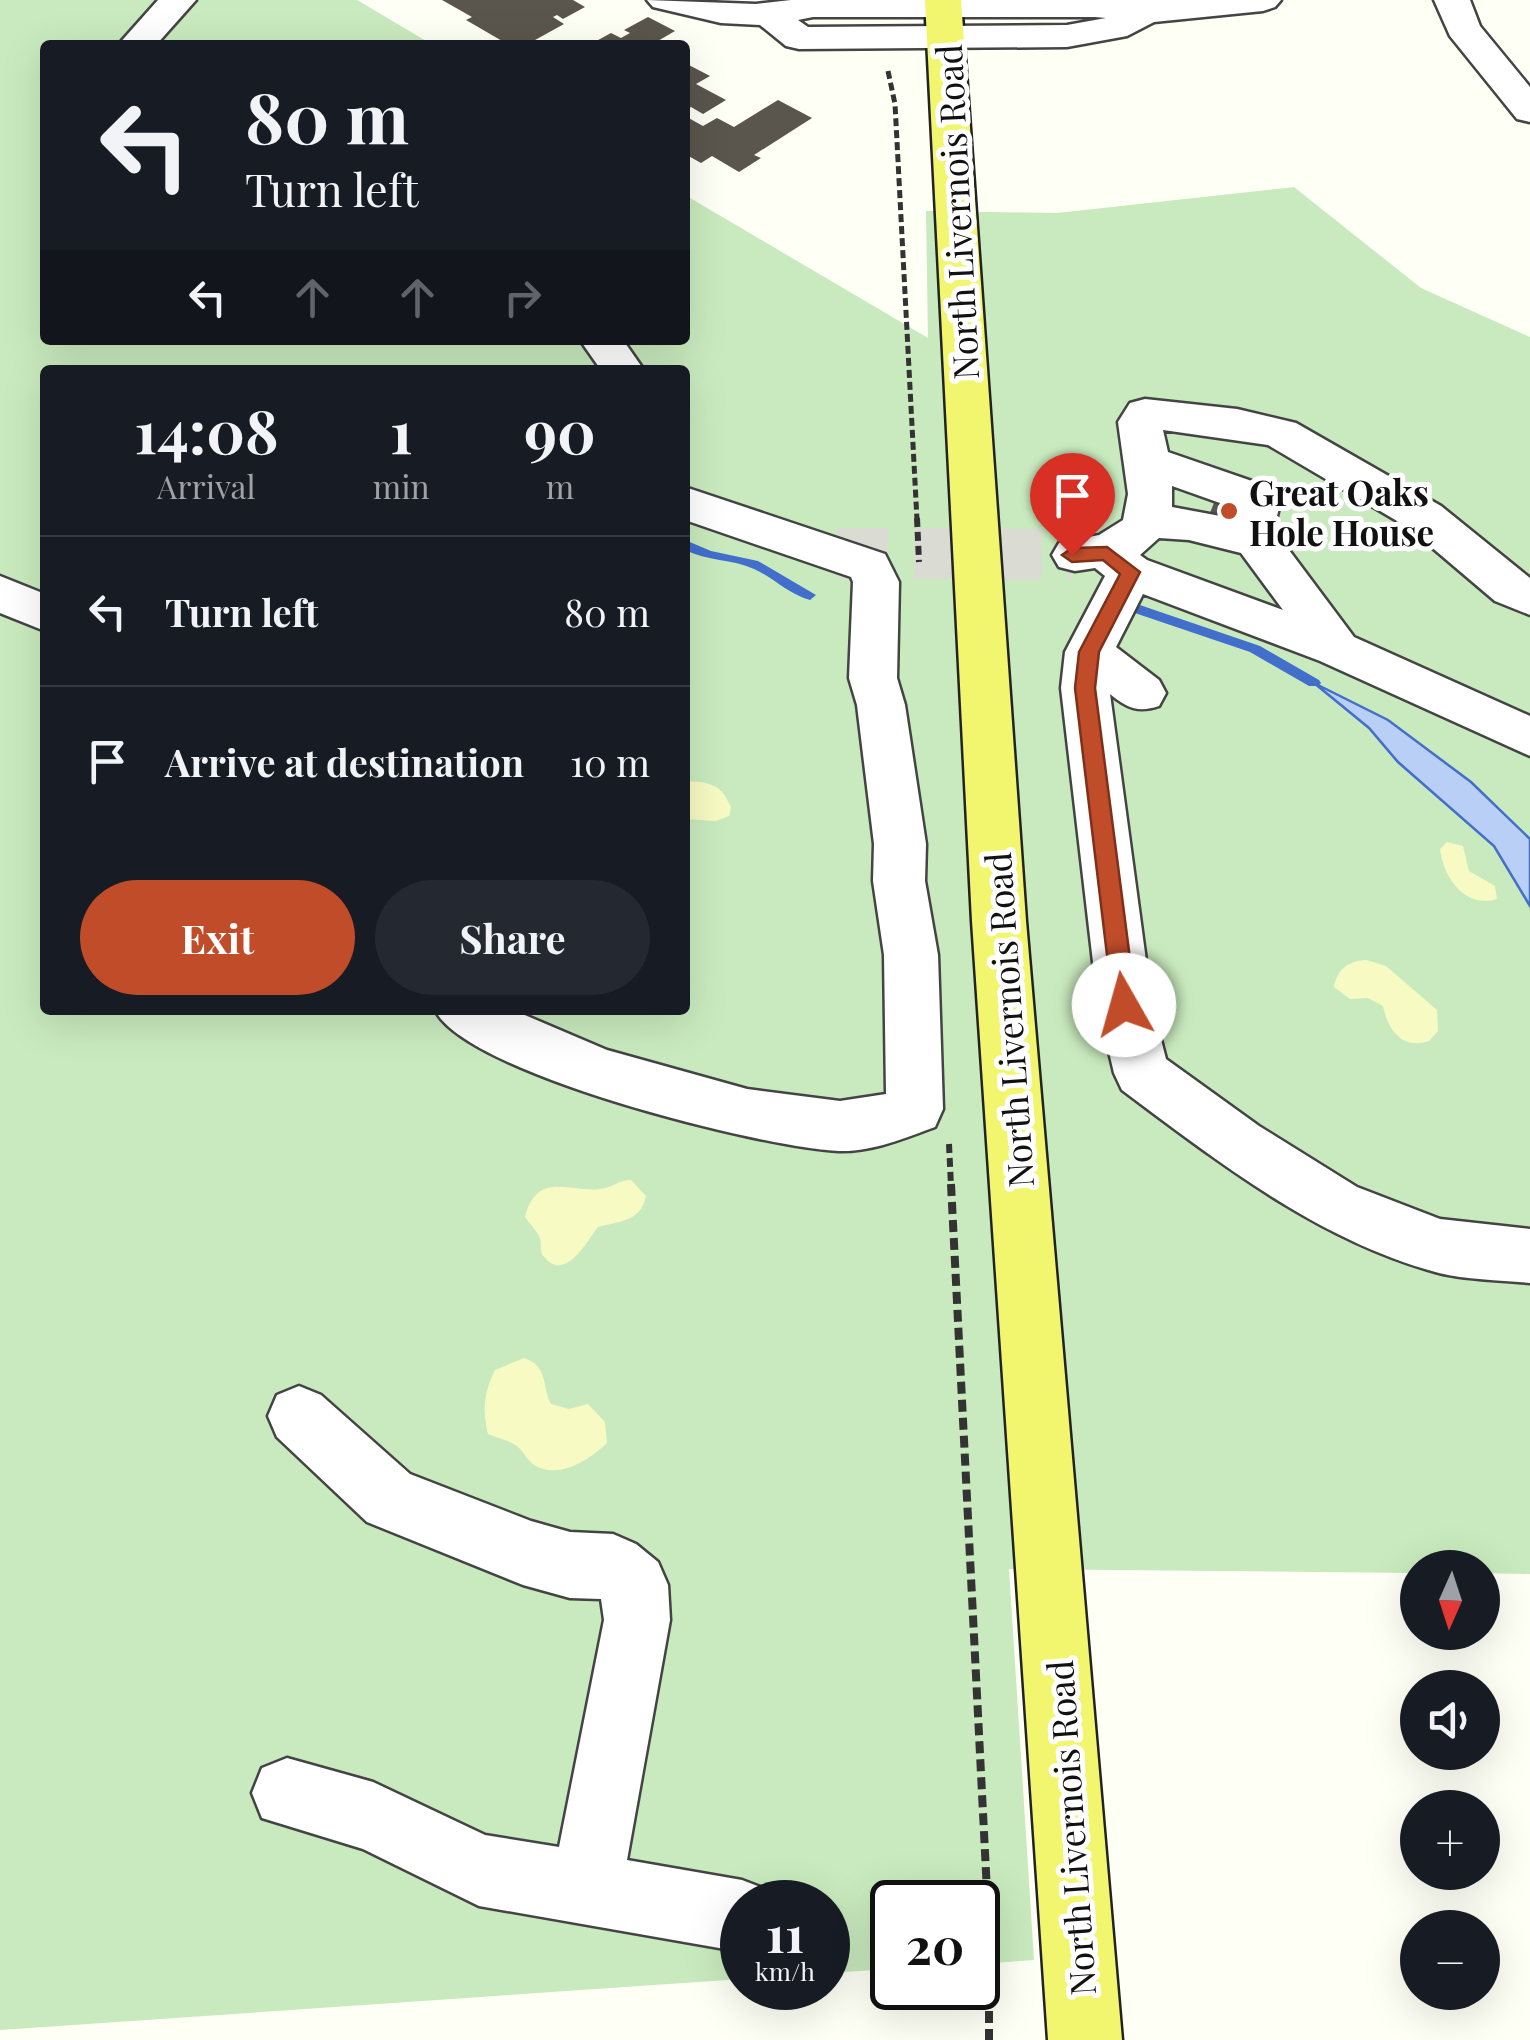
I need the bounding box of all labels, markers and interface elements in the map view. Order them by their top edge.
street label: North Livernois Road [924,43,988,381]
text: 80 m [245,68,409,162]
icon: left [80,80,210,210]
text: Turn left [245,158,419,218]
icon: left [180,270,235,325]
icon: ahead [285,270,340,325]
icon: ahead [390,270,445,325]
icon: right [495,270,550,325]
text: 14:08 [134,389,279,469]
text: 1 [390,389,413,469]
text: 90 [524,389,596,469]
pin [1030,453,1115,556]
text: Arrival [157,464,256,507]
text: min [373,464,430,507]
text: m [546,464,574,507]
icon: arrive [1045,468,1100,523]
place label: Great Oaks Hole House [1249,468,1434,555]
marker: Great Oaks Hole House [1218,500,1240,522]
icon: left [80,584,135,639]
text: Turn left [165,586,318,637]
text: 80 m [564,586,650,637]
icon: arrive [80,734,135,789]
text: Arrive at destination [165,736,524,787]
text: 10 m [570,736,650,787]
street label: North Livernois Road [973,851,1043,1189]
button: Exit [80,880,355,995]
button: Share [375,880,650,995]
position arrow [1072,953,1176,1057]
north arrow [1400,1550,1500,1650]
map controls [1400,1550,1500,2010]
street label: North Livernois Road [1035,1659,1105,1997]
button: sound [1400,1670,1500,1770]
button: + [1400,1790,1500,1890]
speed limit sign: 20 [870,1880,1000,2010]
text: 11 [766,1899,804,1966]
button: − [1400,1910,1500,2010]
text: km/h [755,1954,815,1987]

